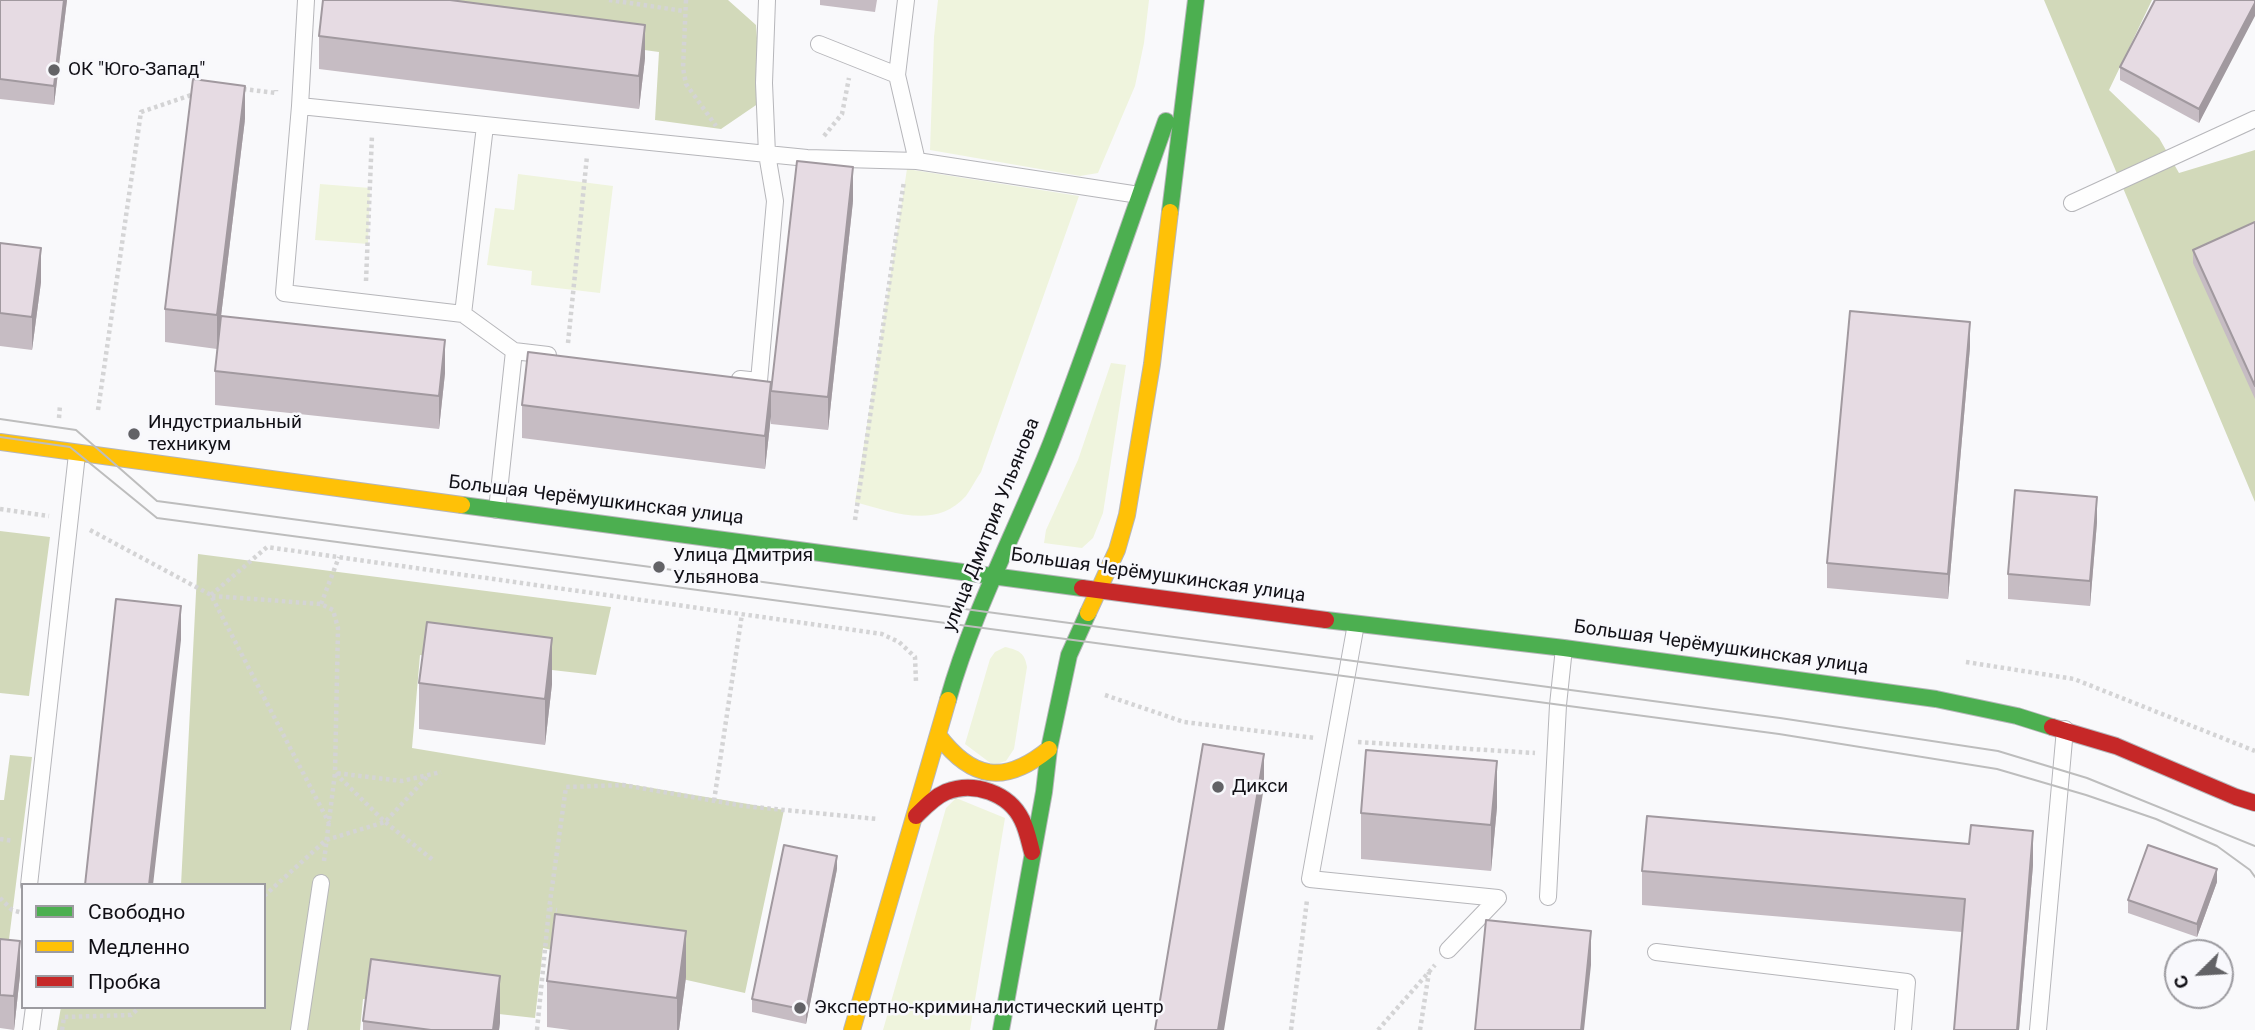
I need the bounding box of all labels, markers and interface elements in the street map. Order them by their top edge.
place label: ОК "Юго-Запад" [68,59,205,81]
marker: ОК "Юго-Запад" [46,62,62,78]
place label: Индустриальный техникум [148,412,302,456]
street label: улица Дмитрия Ульянова [939,415,1045,635]
marker: Индустриальный техникум [126,426,142,442]
street label: Большая Черёмушкинская улица [447,472,745,530]
street label: Большая Черёмушкинская улица [1009,544,1307,608]
place label: Улица Дмитрия Ульянова [673,545,813,589]
marker: Улица Дмитрия Ульянова [651,559,667,575]
street label: Большая Черёмушкинская улица [1572,616,1870,680]
place label: Дикси [1232,776,1288,798]
marker: Дикси [1210,779,1226,795]
legend [21,883,266,1009]
text: Свободно [88,900,185,924]
text: Медленно [88,935,190,959]
north arrow [2164,939,2234,1009]
text: Пробка [88,970,161,994]
text: С [2168,972,2194,992]
place label: Экспертно-криминалистический центр [814,997,1164,1019]
marker: Экспертно-криминалистический центр [792,1000,808,1016]

